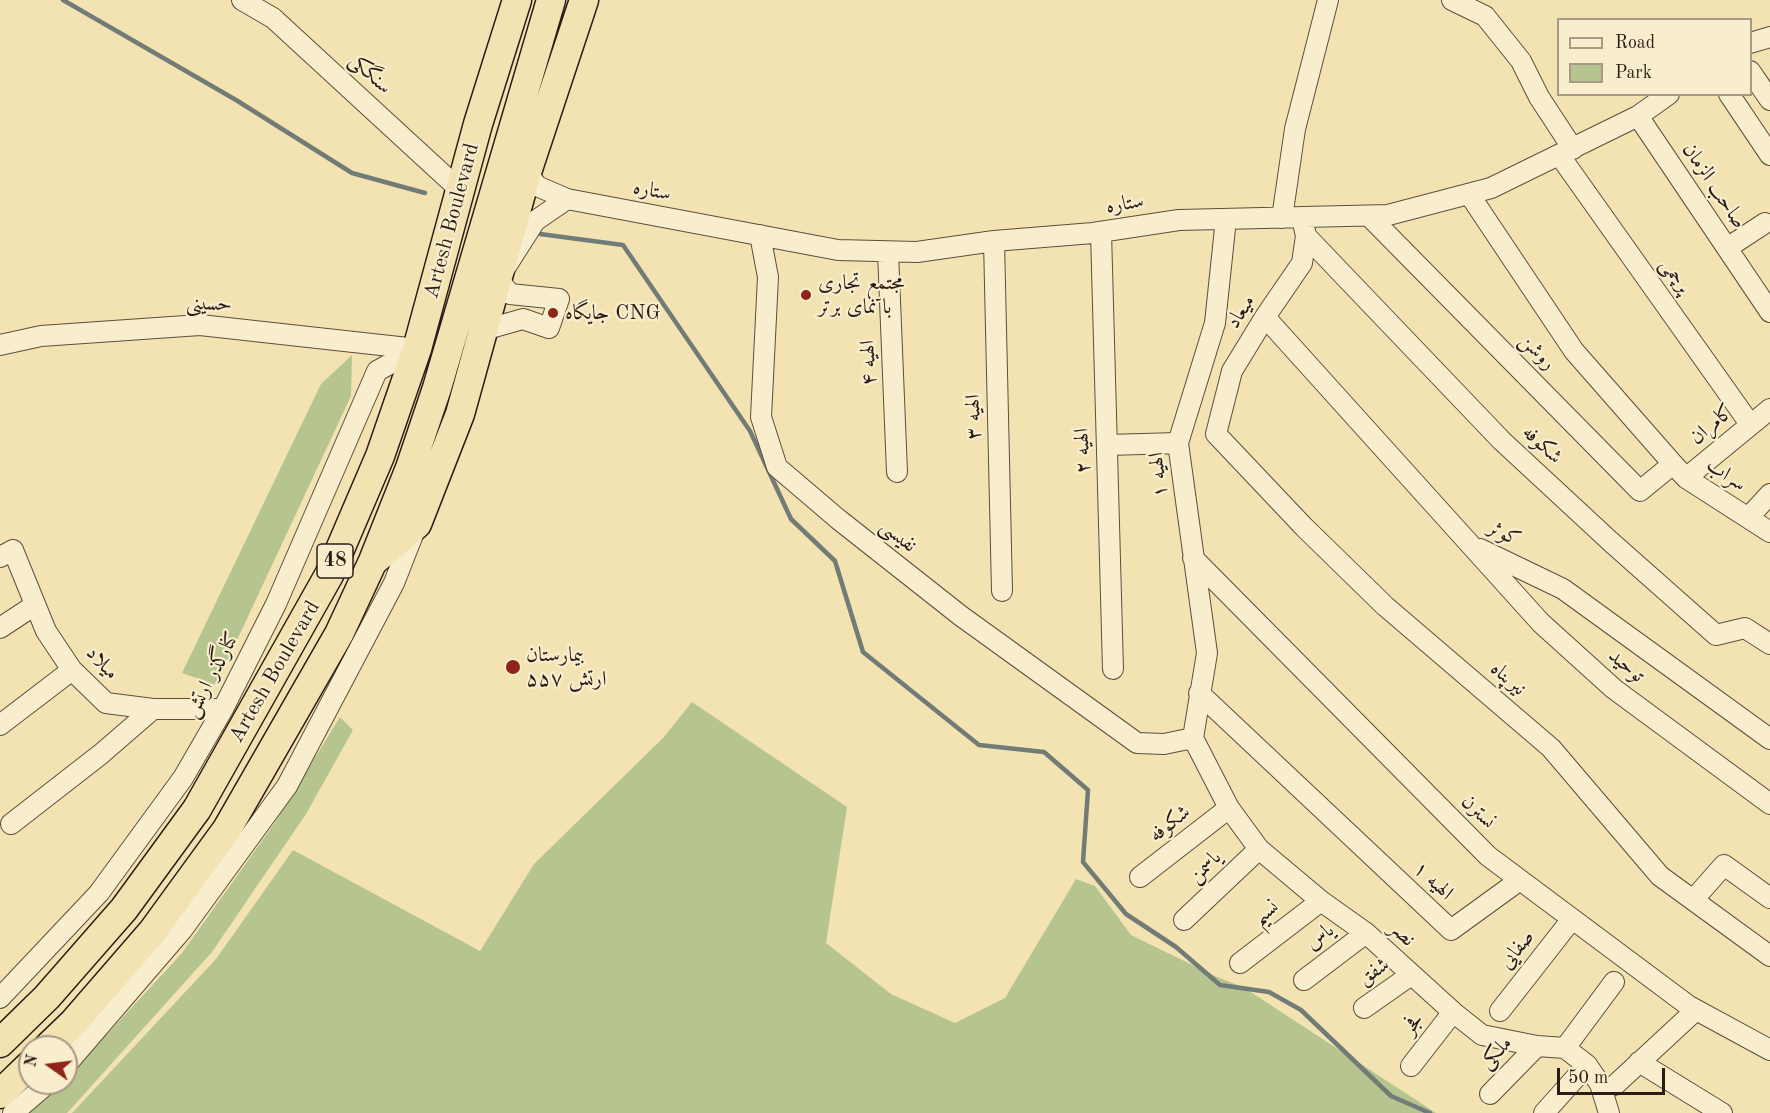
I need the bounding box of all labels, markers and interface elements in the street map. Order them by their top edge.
legend [1557,18,1752,96]
text: Road [1615,34,1655,52]
street label: سنگکی [343,48,397,100]
text: Park [1615,64,1652,82]
street label: صاحب الزمان [1676,138,1752,234]
street label: Artesh Boulevard [419,140,485,302]
street label: ستاره [631,175,673,207]
street label: ستاره [1104,189,1146,219]
street label: پرچمی [1654,253,1696,299]
place label: مجتمع تجاری با نمای برتر [818,270,904,320]
marker: مجتمع تجاری با نمای برتر [799,288,813,302]
street label: میعاد [1221,290,1261,334]
street label: حسینی [186,291,232,317]
place label: جایگاه CNG [565,300,661,326]
marker: جایگاه CNG [546,306,560,320]
street label: روشن [1513,328,1561,376]
street label: الهیه ۴ [856,340,882,386]
street label: الهیه ۳ [961,394,987,440]
street label: کامران [1685,399,1739,451]
street label: شکوفه [1517,420,1567,470]
street label: الهیه ۲ [1070,428,1096,474]
street label: الهیه ۱ [1144,451,1174,499]
street label: سراب [1701,453,1751,497]
street label: نفیسی [874,514,922,558]
street label: کوثر [1483,515,1525,553]
road number: 48 [317,544,353,578]
street label: Artesh Boulevard [224,596,326,748]
street label: کنارگذر ارتش [179,628,245,722]
street label: میلاد [80,641,124,685]
place label: بیمارستان ۵۵۷ ارتش [526,642,606,692]
street label: توحید [1603,643,1649,689]
street label: نیرپناه [1485,657,1531,701]
marker: بیمارستان ۵۵۷ ارتش [504,658,522,676]
street label: نسترن [1455,789,1501,835]
street label: شکوفه [1144,800,1196,848]
street label: یاسمن [1183,845,1227,889]
street label: الهیه ۱ [1408,856,1458,906]
street label: نسیم [1248,895,1284,931]
street label: نصر [1384,916,1420,952]
street label: یاس [1301,918,1339,956]
street label: صفایی [1494,925,1540,975]
street label: شفق [1353,952,1395,992]
street label: فجر [1397,1008,1429,1040]
street label: ملکی [1474,1031,1518,1075]
north arrow [18,1035,78,1095]
text: N [23,1053,42,1069]
scale bar [1560,1056,1668,1094]
text: 50 m [1568,1069,1608,1087]

